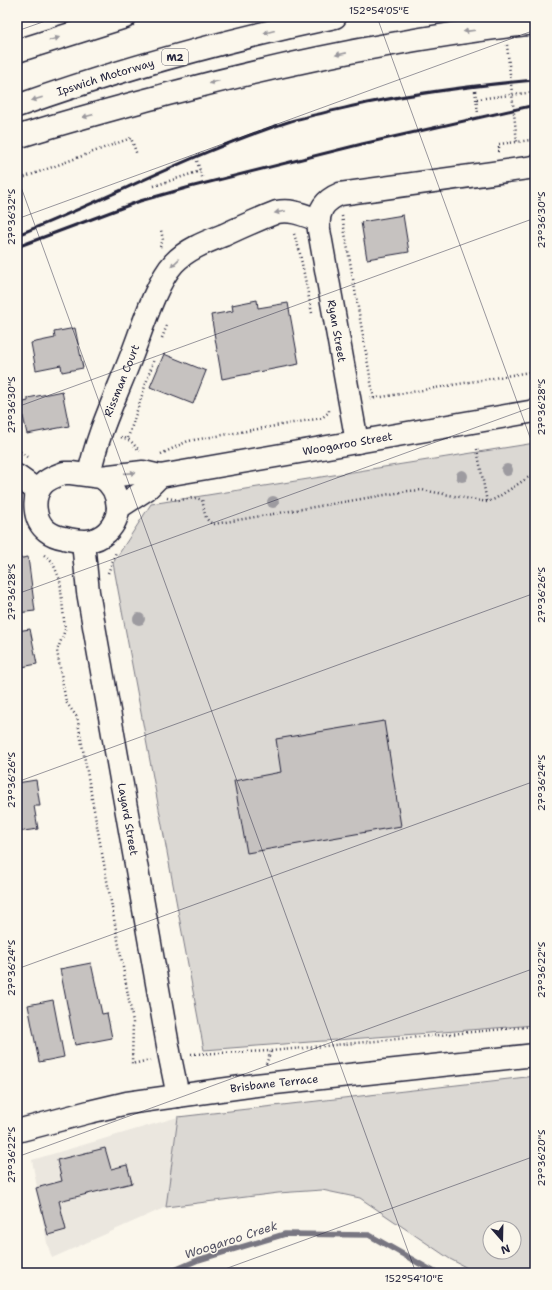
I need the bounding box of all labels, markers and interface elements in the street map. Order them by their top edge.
text: 152°54'05"E [349,4,409,17]
one-way arrow [462,28,475,34]
one-way arrow [263,29,275,35]
one-way arrow [48,36,60,42]
road number: M2 [162,49,188,65]
one-way arrow [334,51,347,57]
street label: Ipswich Motorway [55,55,156,100]
one-way arrow [207,79,219,85]
one-way arrow [31,96,43,102]
one-way arrow [82,113,94,119]
text: 27°36'32"S [5,188,18,245]
text: 27°36'30"S [535,191,548,249]
one-way arrow [274,209,287,215]
one-way arrow [170,258,180,268]
street label: Ryan Street [324,299,349,364]
street label: Rissman Court [100,342,143,419]
text: 27°36'30"S [5,376,18,434]
text: 27°36'28"S [535,378,548,435]
street label: Woogaroo Street [301,429,394,459]
one-way arrow [124,469,136,476]
text: 27°36'28"S [5,563,18,620]
text: 27°36'26"S [535,566,548,623]
text: 27°36'26"S [5,751,18,808]
text: 27°36'24"S [535,754,548,811]
street label: Layard Street [114,782,141,857]
text: 27°36'24"S [5,939,18,996]
text: 27°36'22"S [535,941,548,998]
street label: Brisbane Terrace [229,1071,319,1097]
text: 27°36'22"S [5,1126,18,1183]
text: 27°36'20"S [535,1129,548,1187]
water label: Woogaroo Creek [182,1217,280,1263]
north arrow [482,1220,522,1260]
text: N [498,1240,512,1258]
text: 152°54'10"E [385,1272,443,1285]

